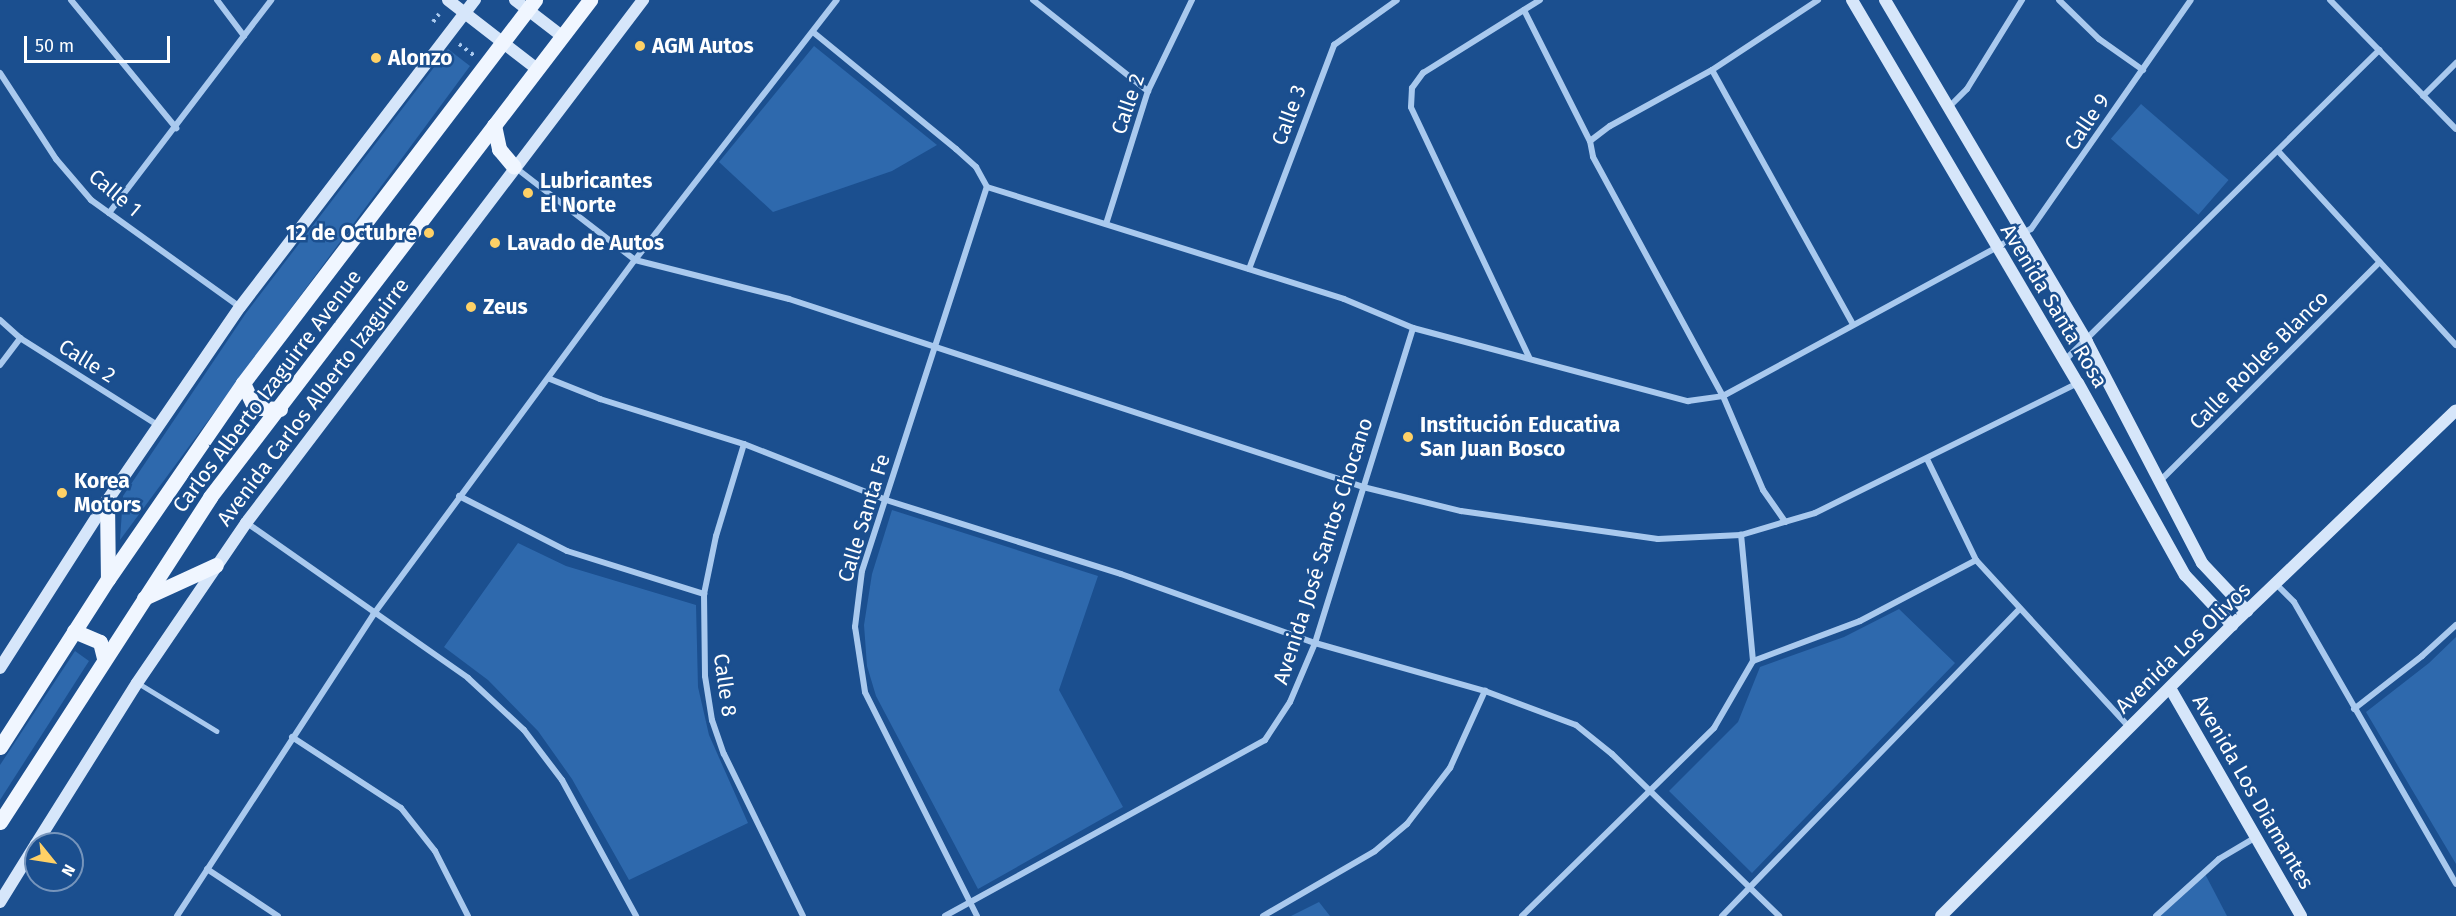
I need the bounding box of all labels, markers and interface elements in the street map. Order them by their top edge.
scale bar [27,24,172,62]
place label: AGM Autos [652,33,754,59]
text: 50 m [35,35,74,57]
marker: AGM Autos [633,39,647,53]
place label: Alonzo [388,45,453,71]
marker: Alonzo [369,51,383,65]
street label: Calle 2 [1106,70,1150,138]
street label: Calle 3 [1266,81,1312,149]
street label: Calle 9 [2059,89,2115,155]
street label: Calle 1 [84,164,146,222]
place label: Lubricantes El Norte [540,168,652,218]
marker: Lubricantes El Norte [521,186,535,200]
street label: Avenida Santa Rosa [1995,219,2113,393]
place label: 12 de Octubre [286,220,417,246]
marker: 12 de Octubre [422,226,436,240]
place label: Lavado de Autos [507,230,664,256]
marker: Lavado de Autos [488,236,502,250]
street label: Carlos Alberto Izaguirre Avenue [167,265,367,517]
street label: Avenida Carlos Alberto Izaguirre [212,273,414,531]
street label: Calle Robles Blanco [2184,285,2334,435]
place label: Zeus [483,294,528,320]
marker: Zeus [464,300,478,314]
street label: Calle 2 [54,334,120,388]
place label: Institución Educativa San Juan Bosco [1420,412,1620,462]
street label: Avenida José Santos Chocano [1268,414,1378,688]
marker: Institución Educativa San Juan Bosco [1401,430,1415,444]
street label: Calle Santa Fe [833,451,895,585]
place label: Korea Motors [74,468,141,518]
marker: Korea Motors [55,486,69,500]
street label: Avenida Los Olivos [2110,577,2256,719]
street label: Calle 8 [708,652,742,718]
street label: Avenida Los Diamantes [2187,690,2319,894]
north arrow [24,832,84,892]
text: N [57,861,79,880]

